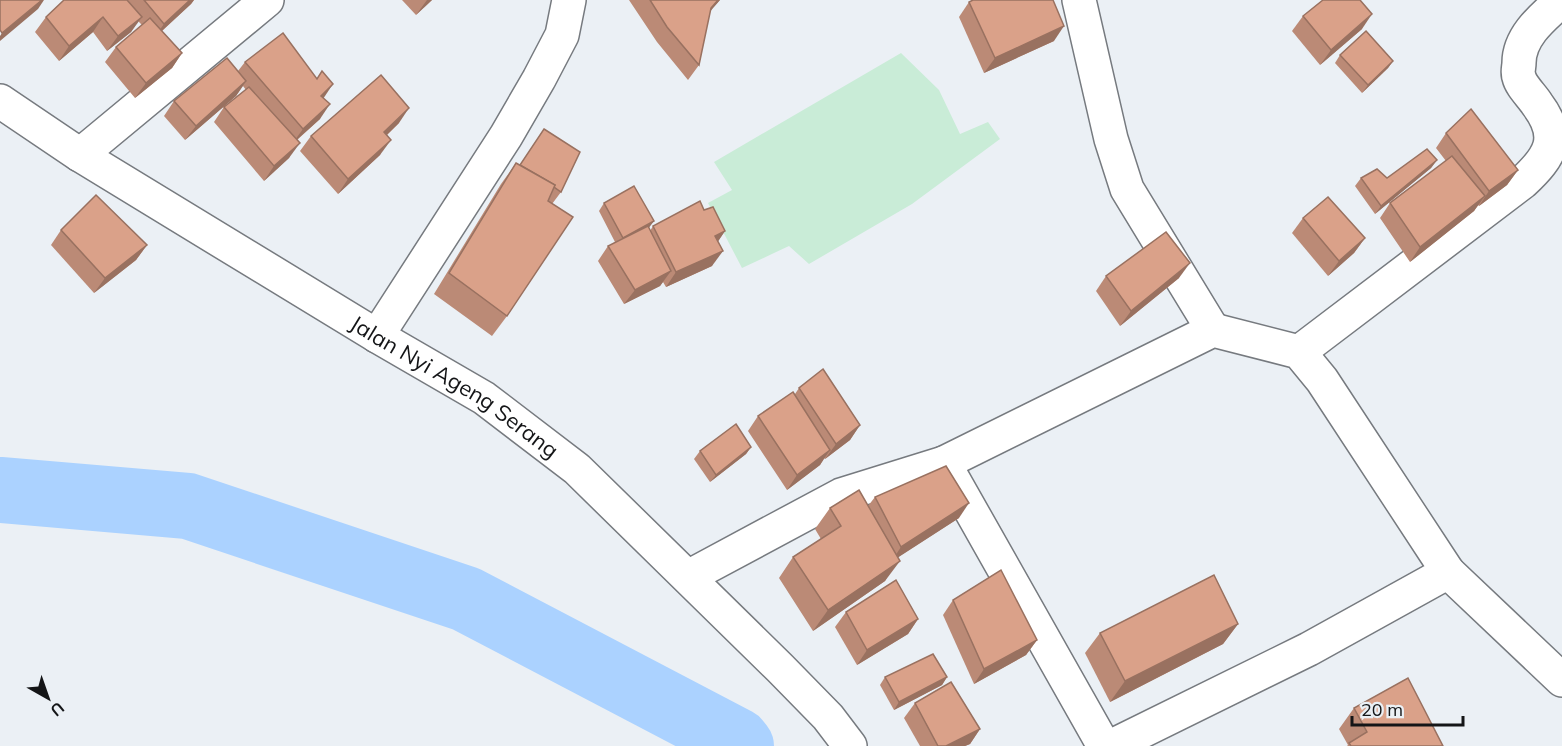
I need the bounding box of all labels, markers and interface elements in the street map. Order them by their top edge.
street label: Jalan Nyi Ageng Serang [345,309,564,464]
north arrow [18,668,78,728]
scale bar [1352,689,1463,727]
text: U [47,698,69,721]
text: 20 m [1361,698,1403,721]

